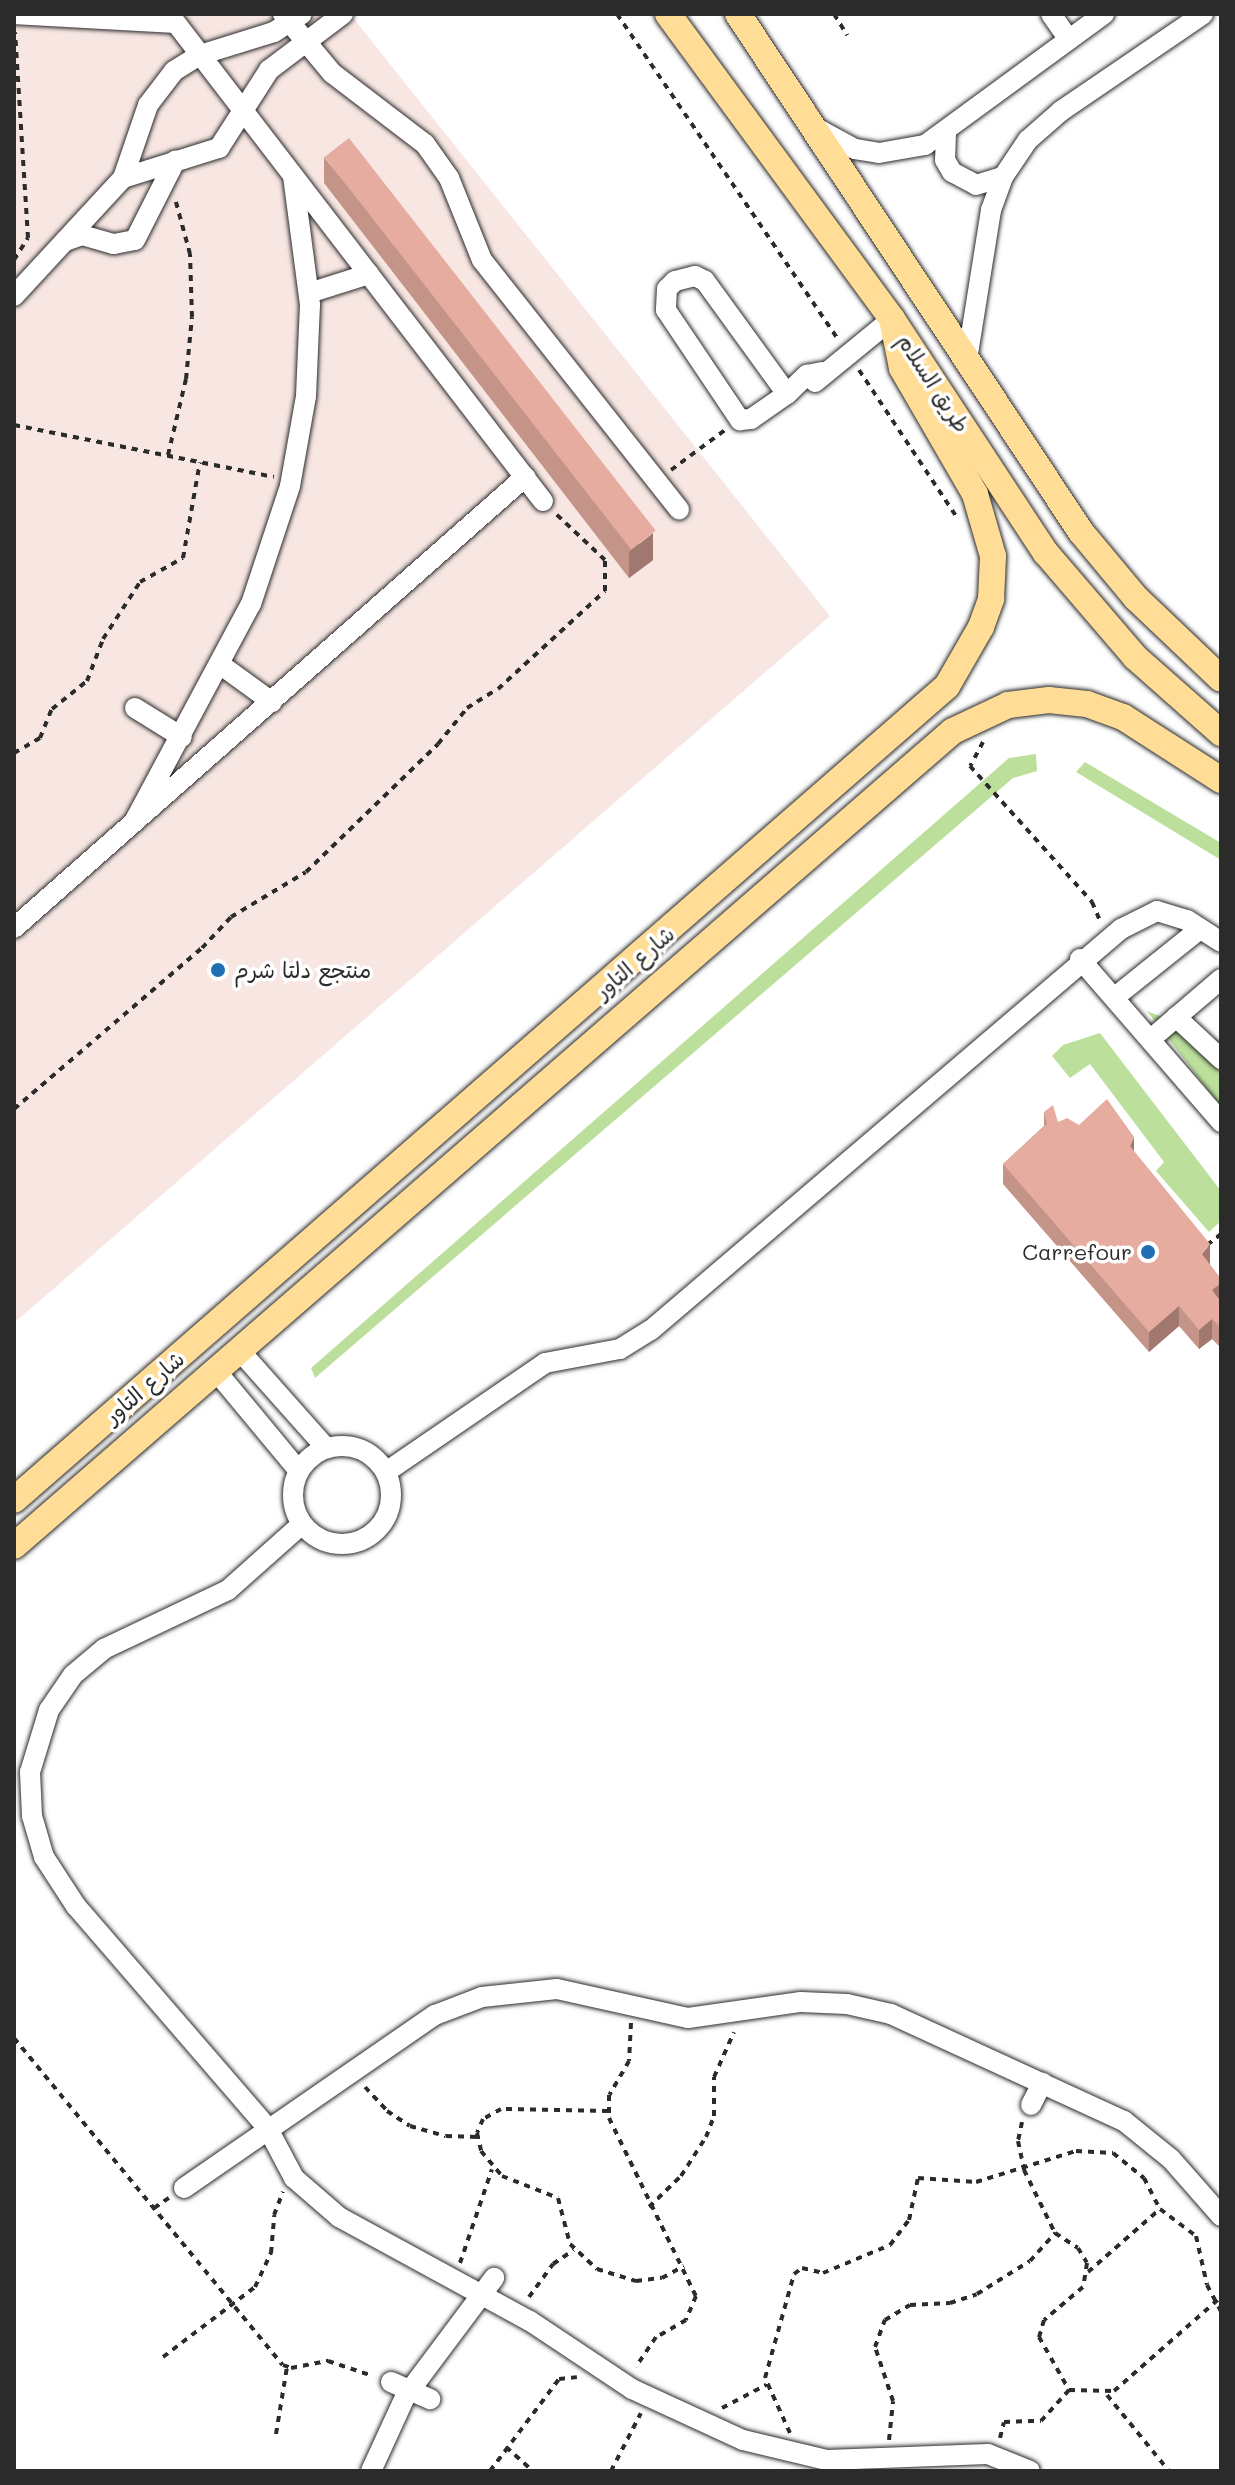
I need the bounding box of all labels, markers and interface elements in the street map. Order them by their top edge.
street label: طريق السلام [892,329,976,437]
street label: شارع التاور [589,920,679,1004]
place label: منتجع دلتا شرم [234,957,371,983]
marker: منتجع دلتا شرم [209,961,227,979]
place label: Carrefour [1022,1239,1132,1265]
marker: Carrefour [1139,1243,1157,1261]
street label: شارع التاور [99,1345,189,1429]

